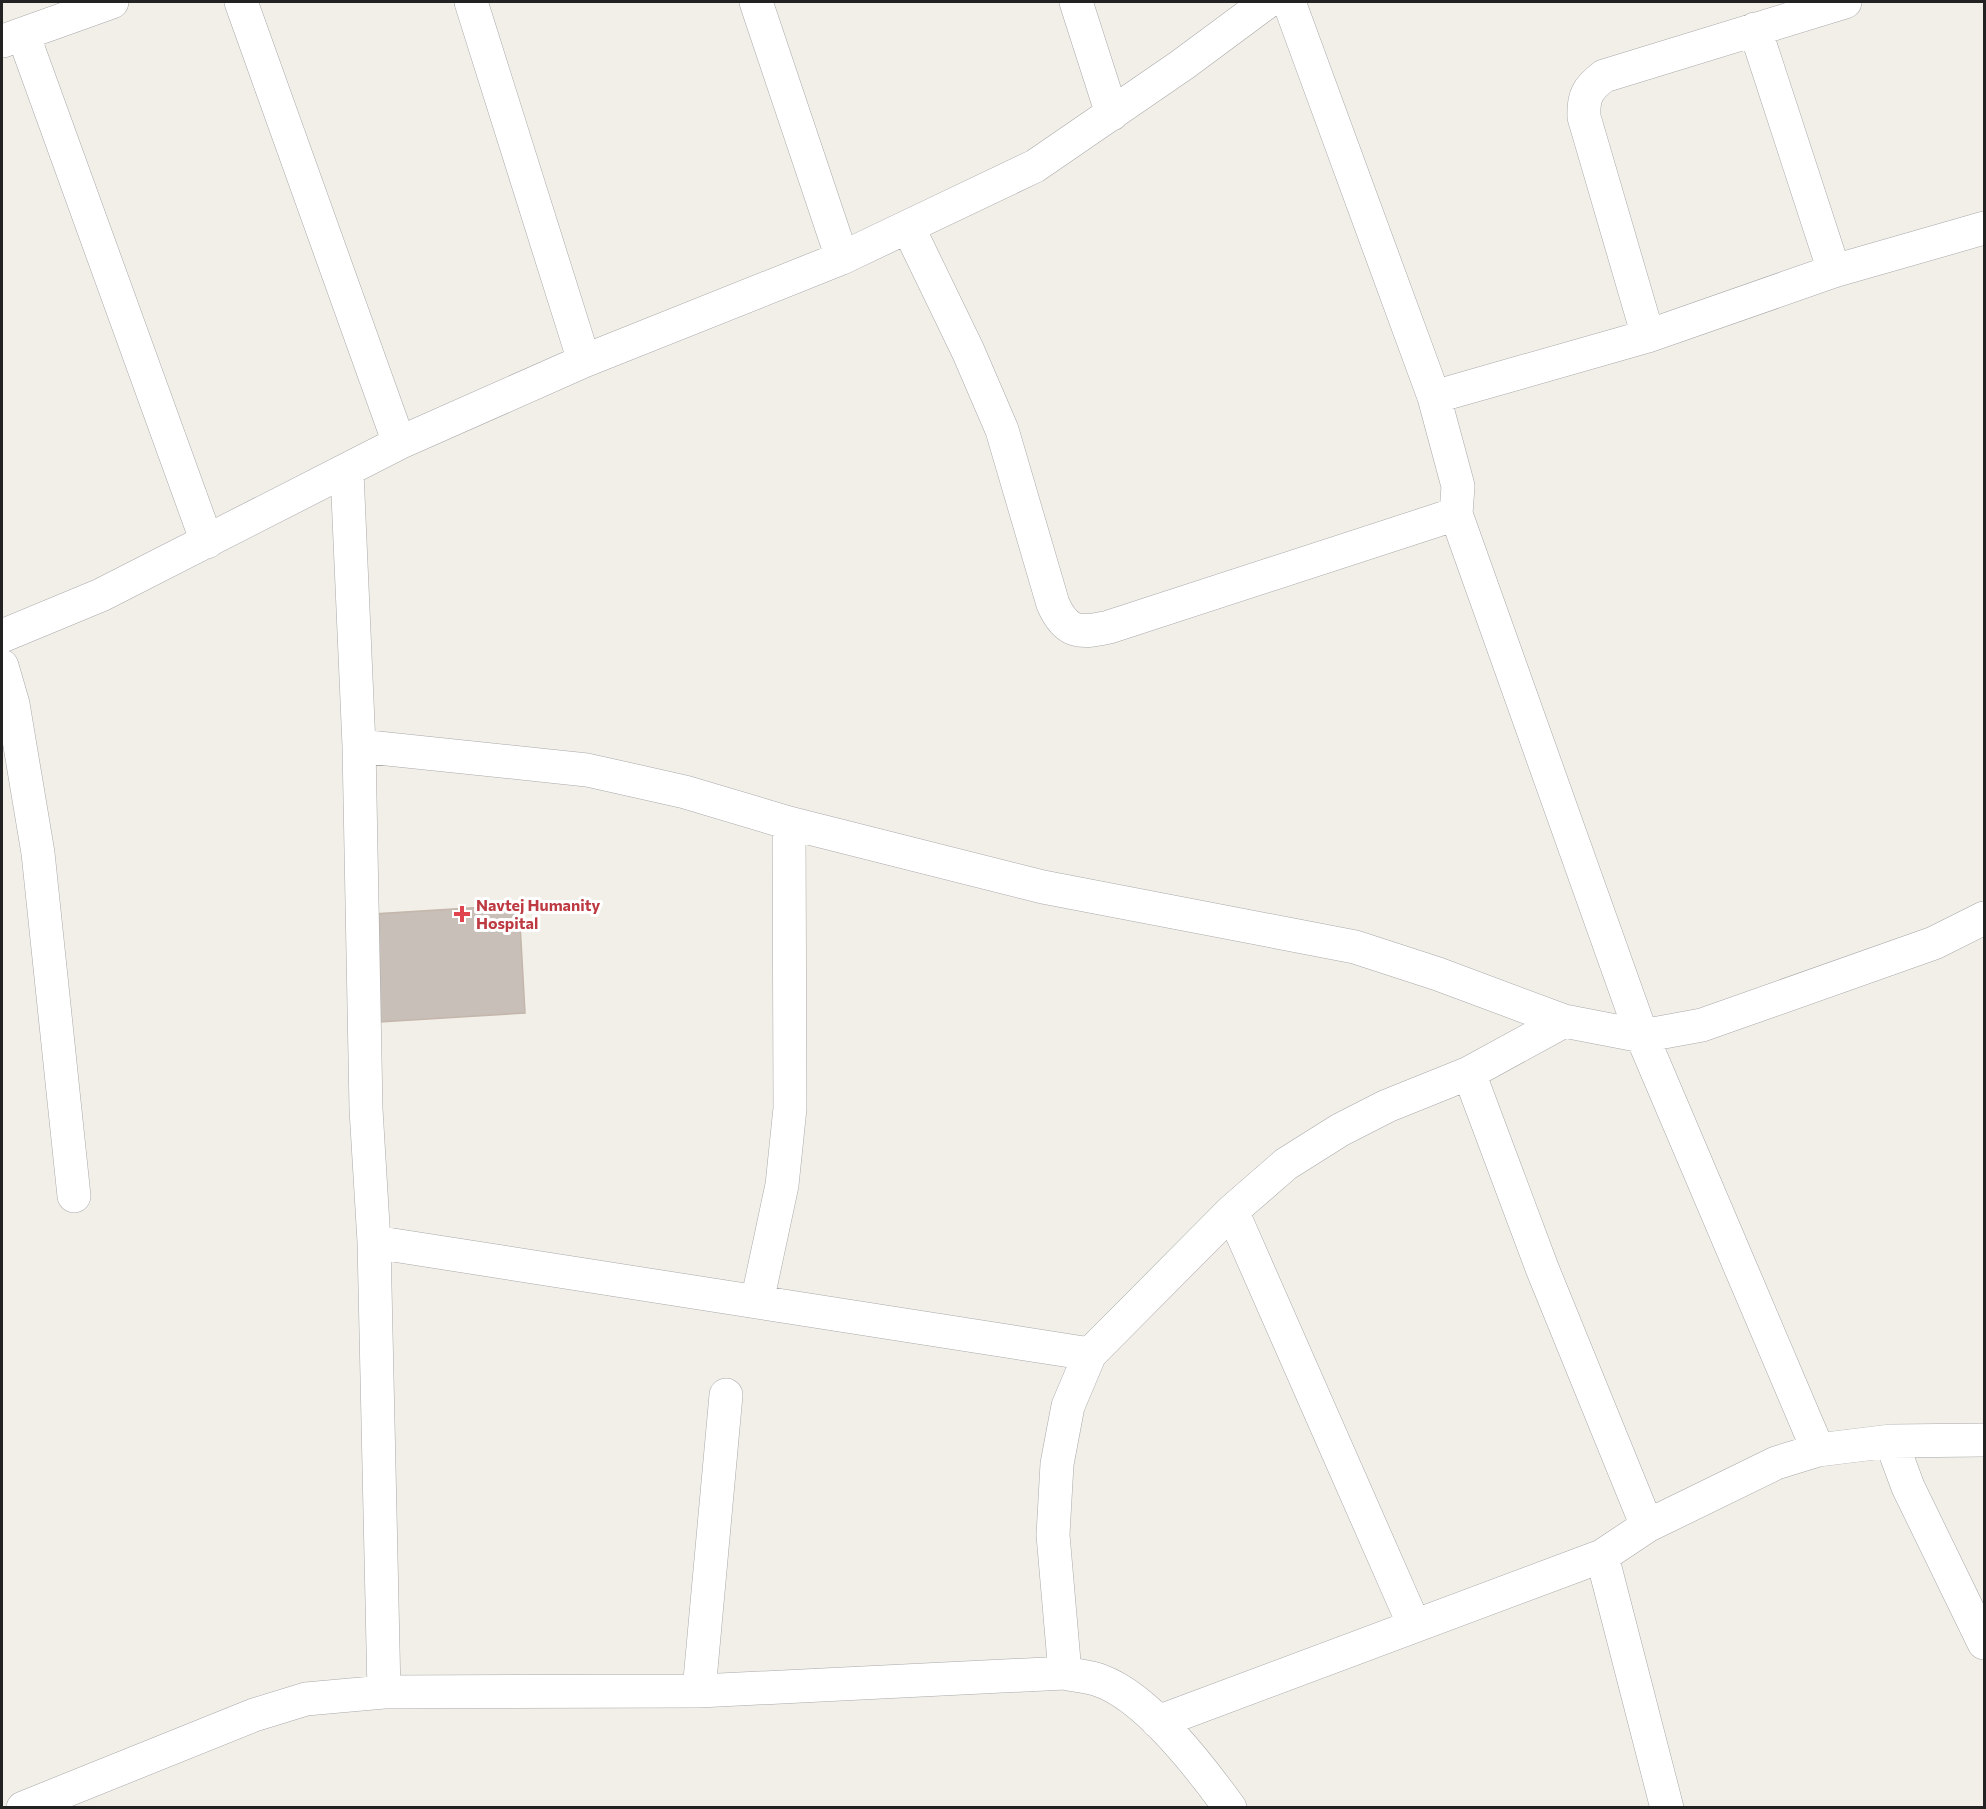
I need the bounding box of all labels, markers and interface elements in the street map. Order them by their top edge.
place label: Navtej Humanity Hospital [476,895,601,932]
marker: Navtej Humanity Hospital [453,905,471,923]

